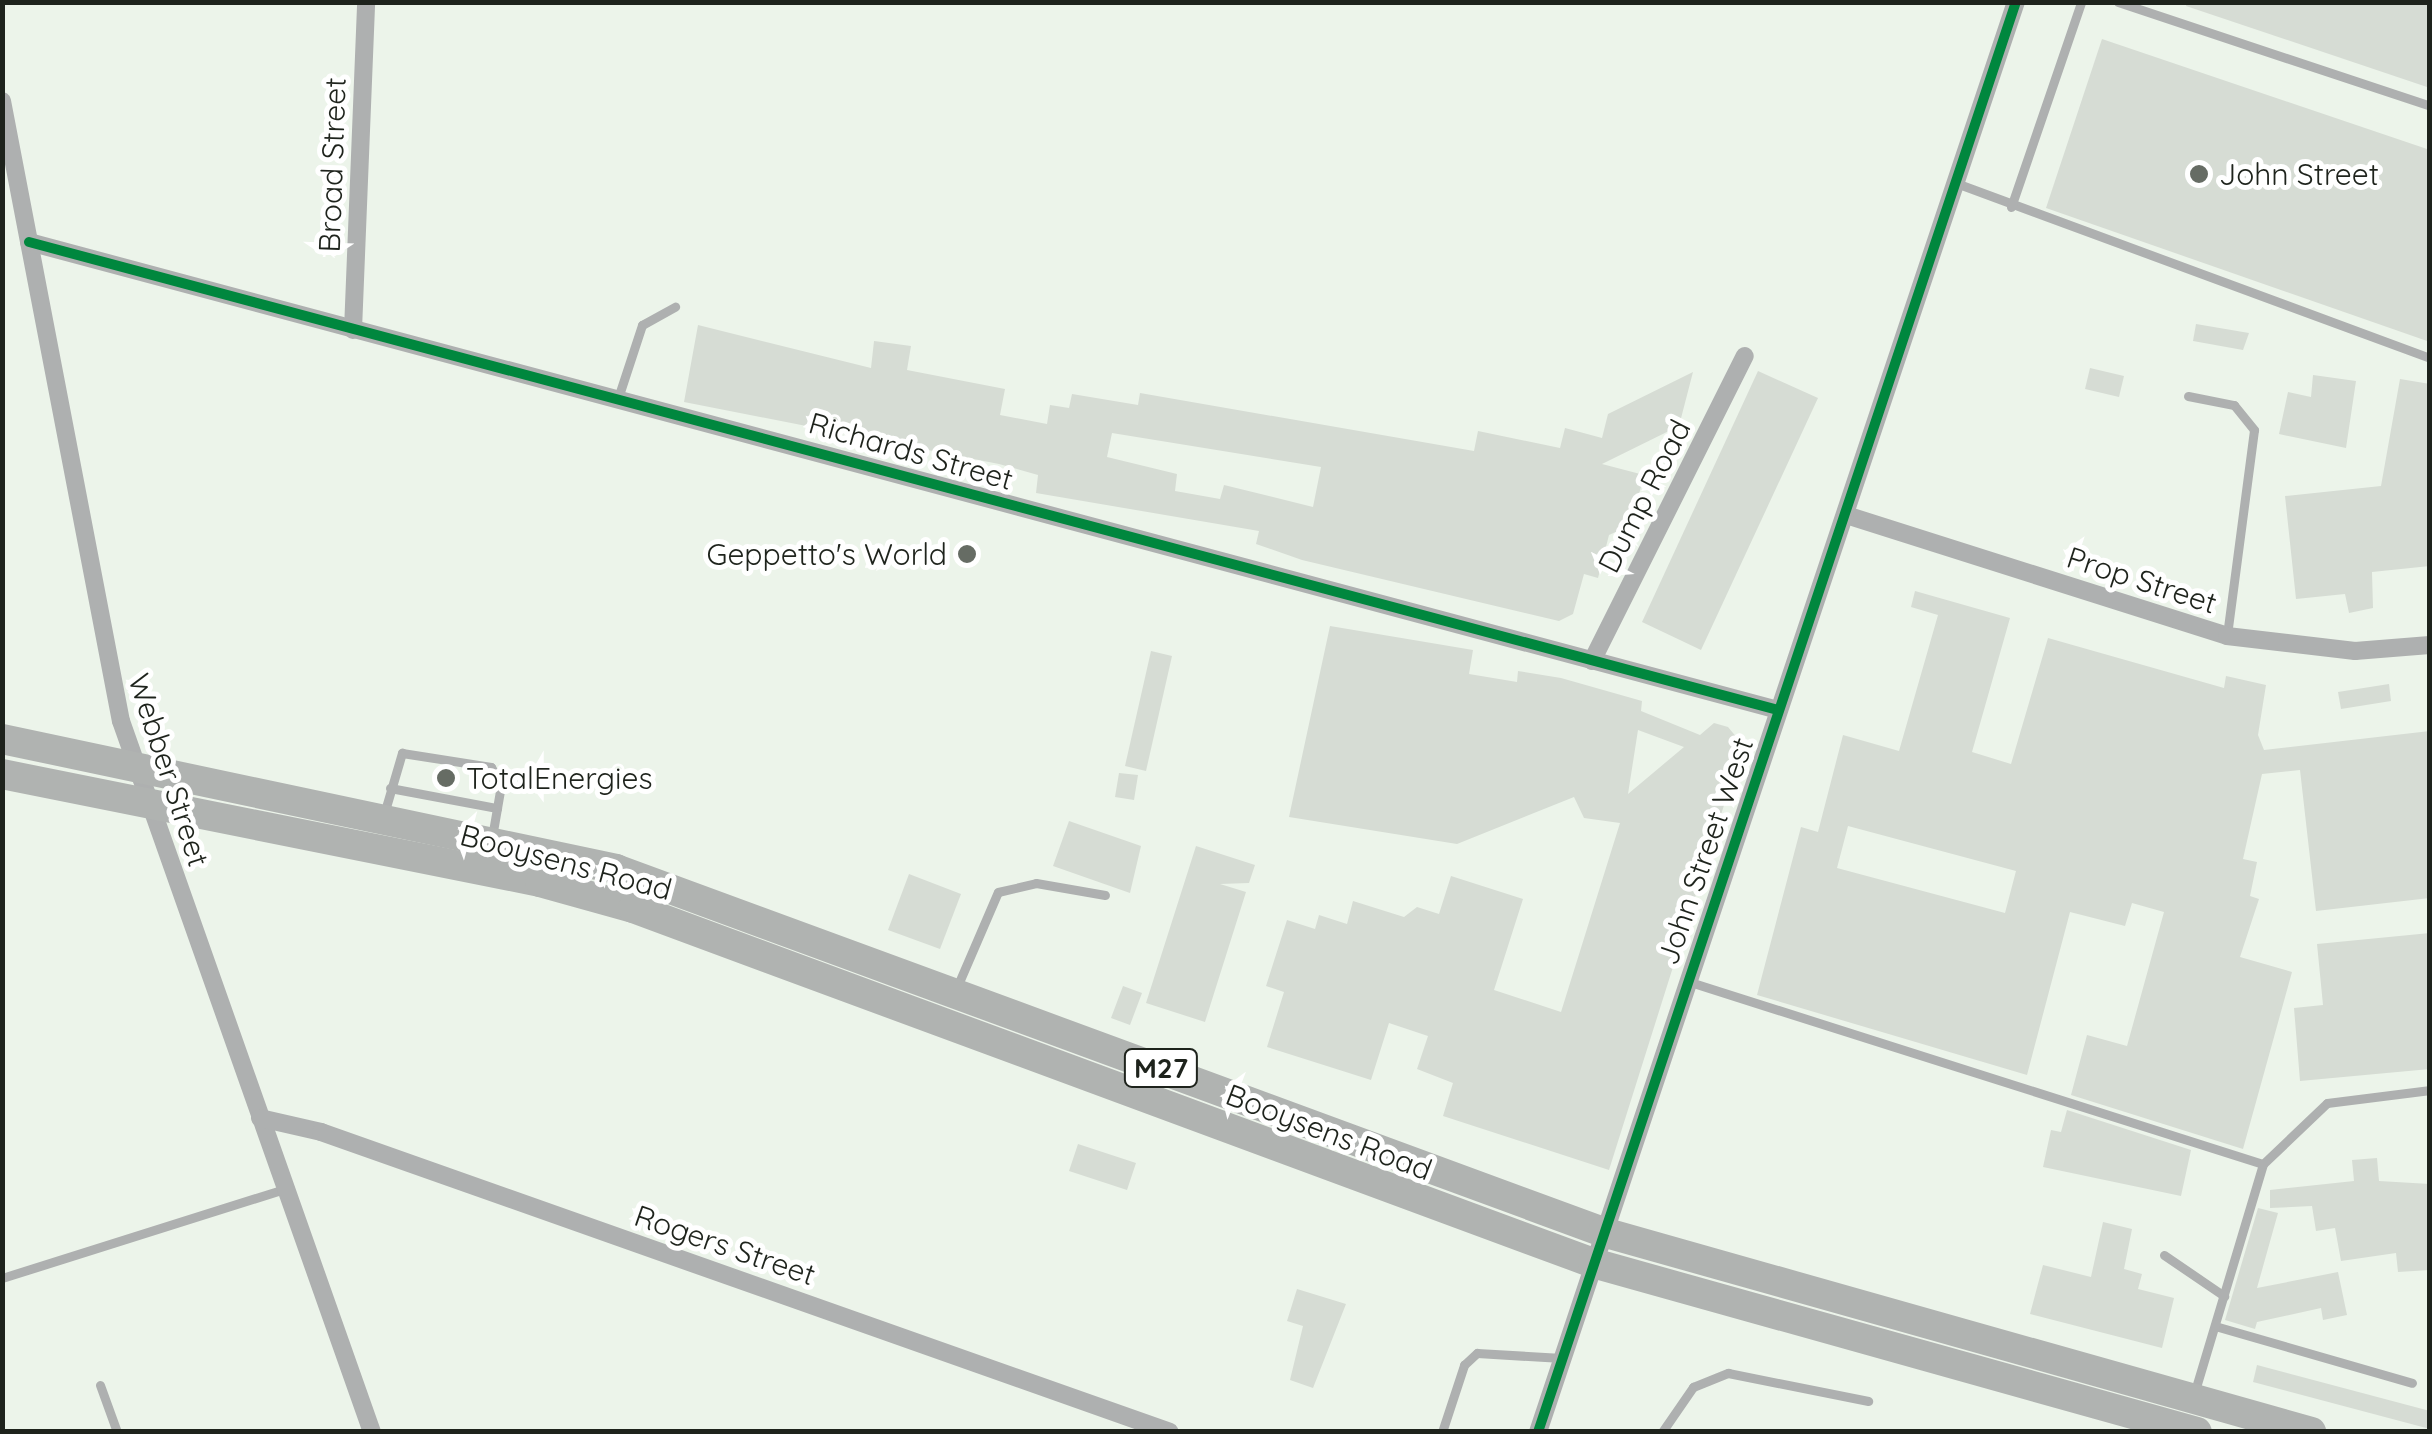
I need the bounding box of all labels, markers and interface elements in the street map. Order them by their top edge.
street label: Broad Street [311,77,353,253]
place label: John Street [2219,156,2379,192]
marker: John Street [2188,163,2210,185]
street label: Richards Street [805,405,1017,497]
street label: Dump Road [1590,414,1698,578]
place label: Geppetto's World [707,536,947,572]
street label: Prop Street [2063,539,2221,621]
marker: Geppetto's World [956,543,978,565]
street label: Webber Street [121,669,217,871]
street label: John Street West [1649,733,1761,969]
place label: TotalEnergies [466,760,652,796]
marker: TotalEnergies [435,767,457,789]
street label: Booysens Road [456,816,676,908]
road number: M27 [1124,1045,1198,1091]
street label: Booysens Road [1221,1076,1437,1188]
street label: Rogers Street [630,1197,820,1293]

